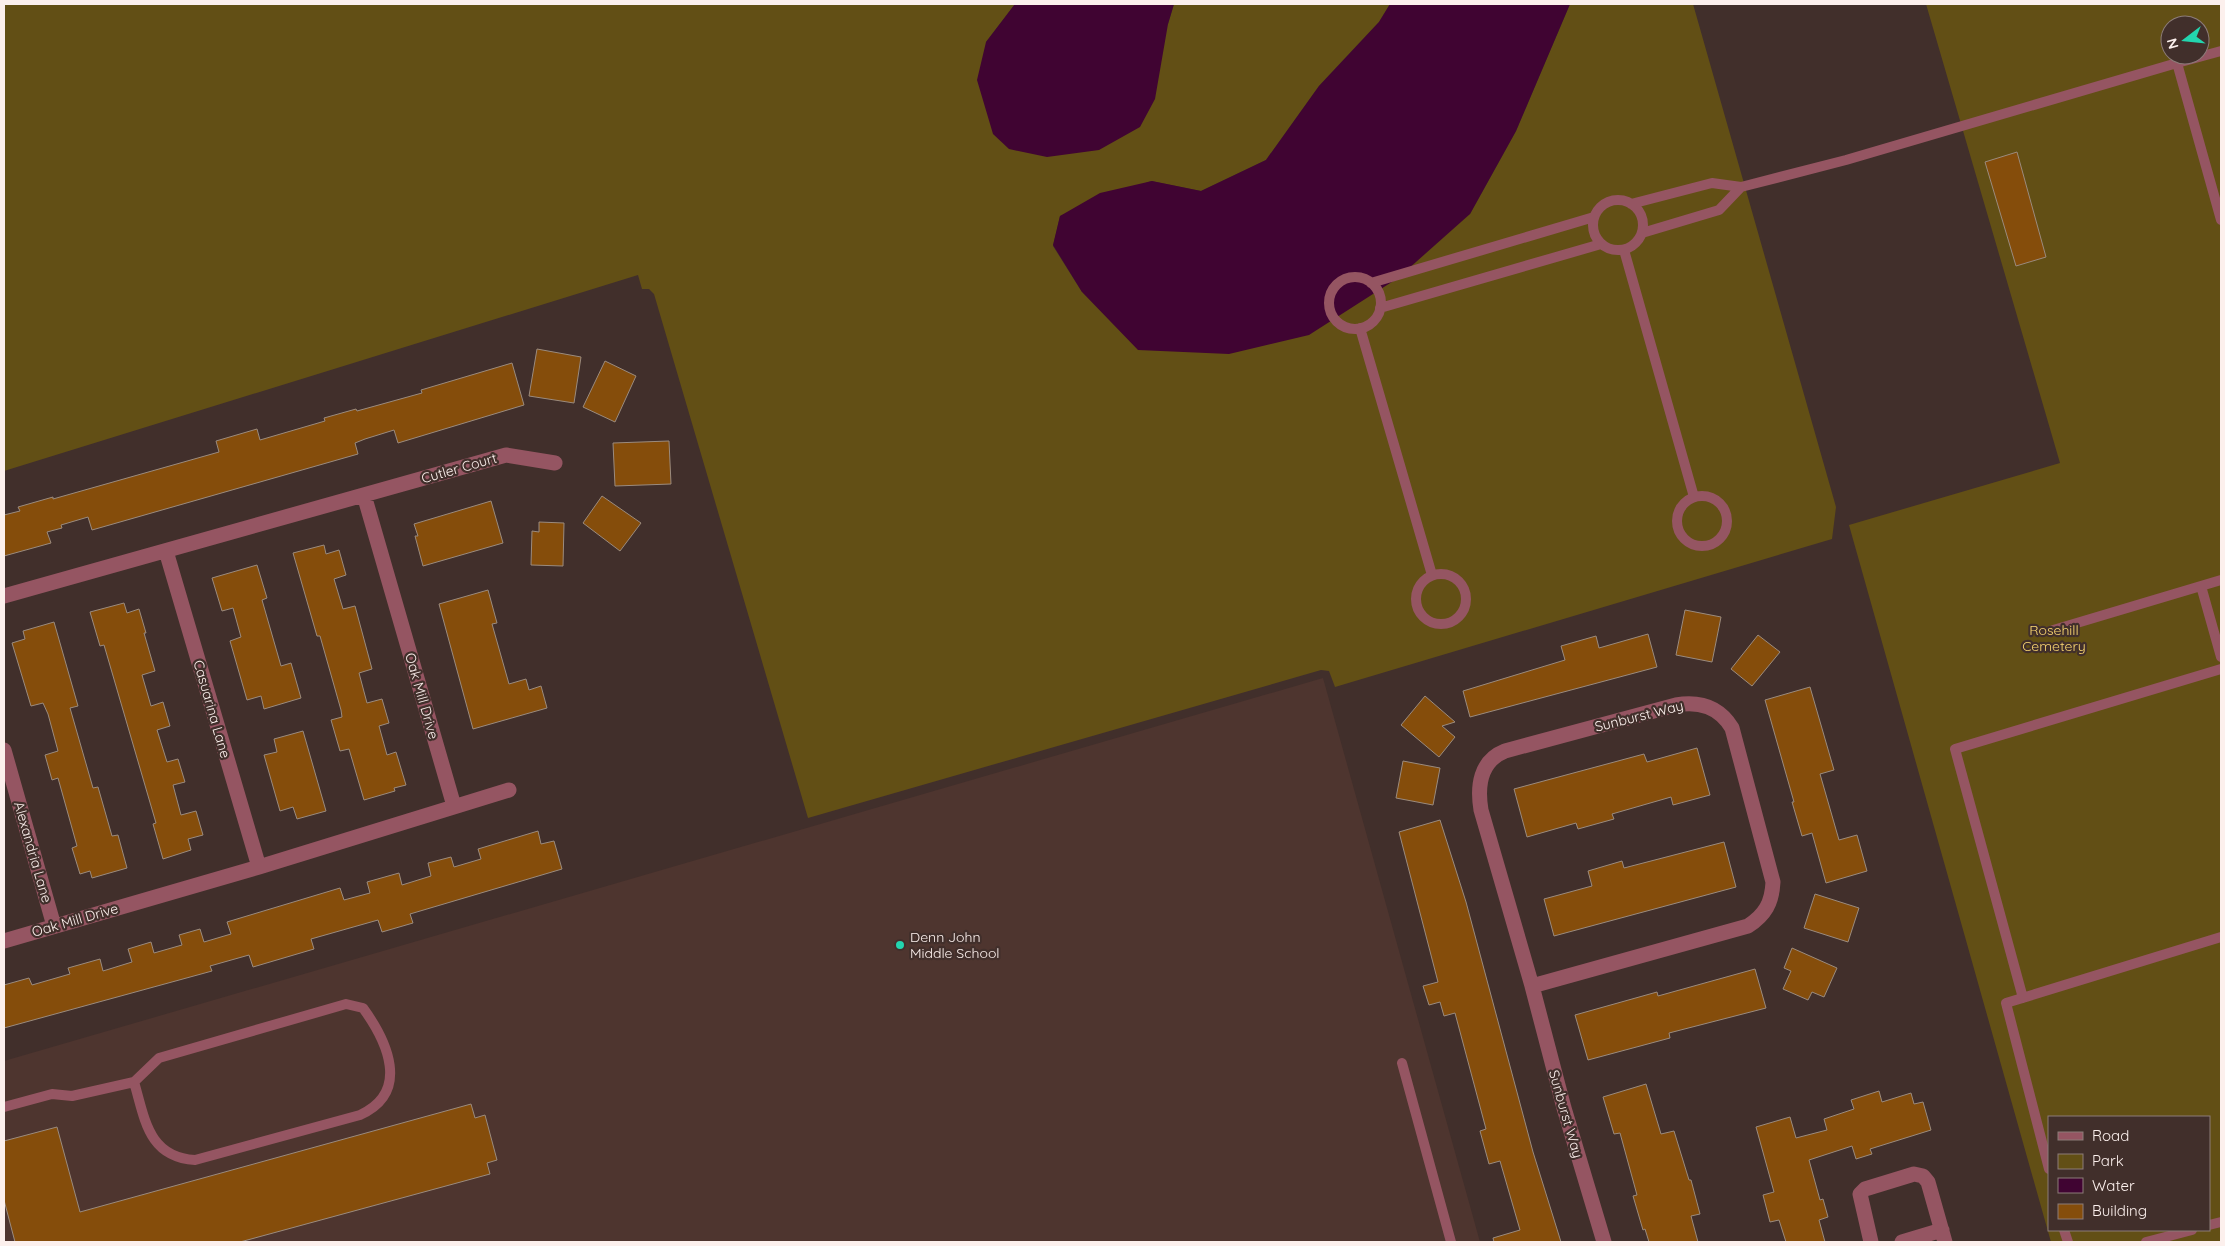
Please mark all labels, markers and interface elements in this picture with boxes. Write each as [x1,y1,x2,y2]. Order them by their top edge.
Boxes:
north arrow [2160,15,2210,65]
text: N [2162,36,2183,51]
street label: Cutler Court [419,449,499,487]
park label: Rosehill Cemetery [2022,621,2086,655]
street label: Oak Mill Drive [401,651,443,741]
street label: Casuarina Lane [189,658,235,760]
street label: Sunburst Way [1593,696,1685,736]
street label: Alexandria Lane [10,799,56,905]
street label: Oak Mill Drive [30,899,120,941]
place label: Denn John Middle School [910,928,1000,962]
marker: Denn John Middle School [894,939,906,951]
street label: Sunburst Way [1545,1068,1587,1160]
legend [2048,1116,2210,1231]
text: Road [2092,1126,2129,1145]
text: Park [2092,1151,2124,1170]
text: Water [2092,1176,2135,1195]
text: Building [2092,1201,2147,1220]

